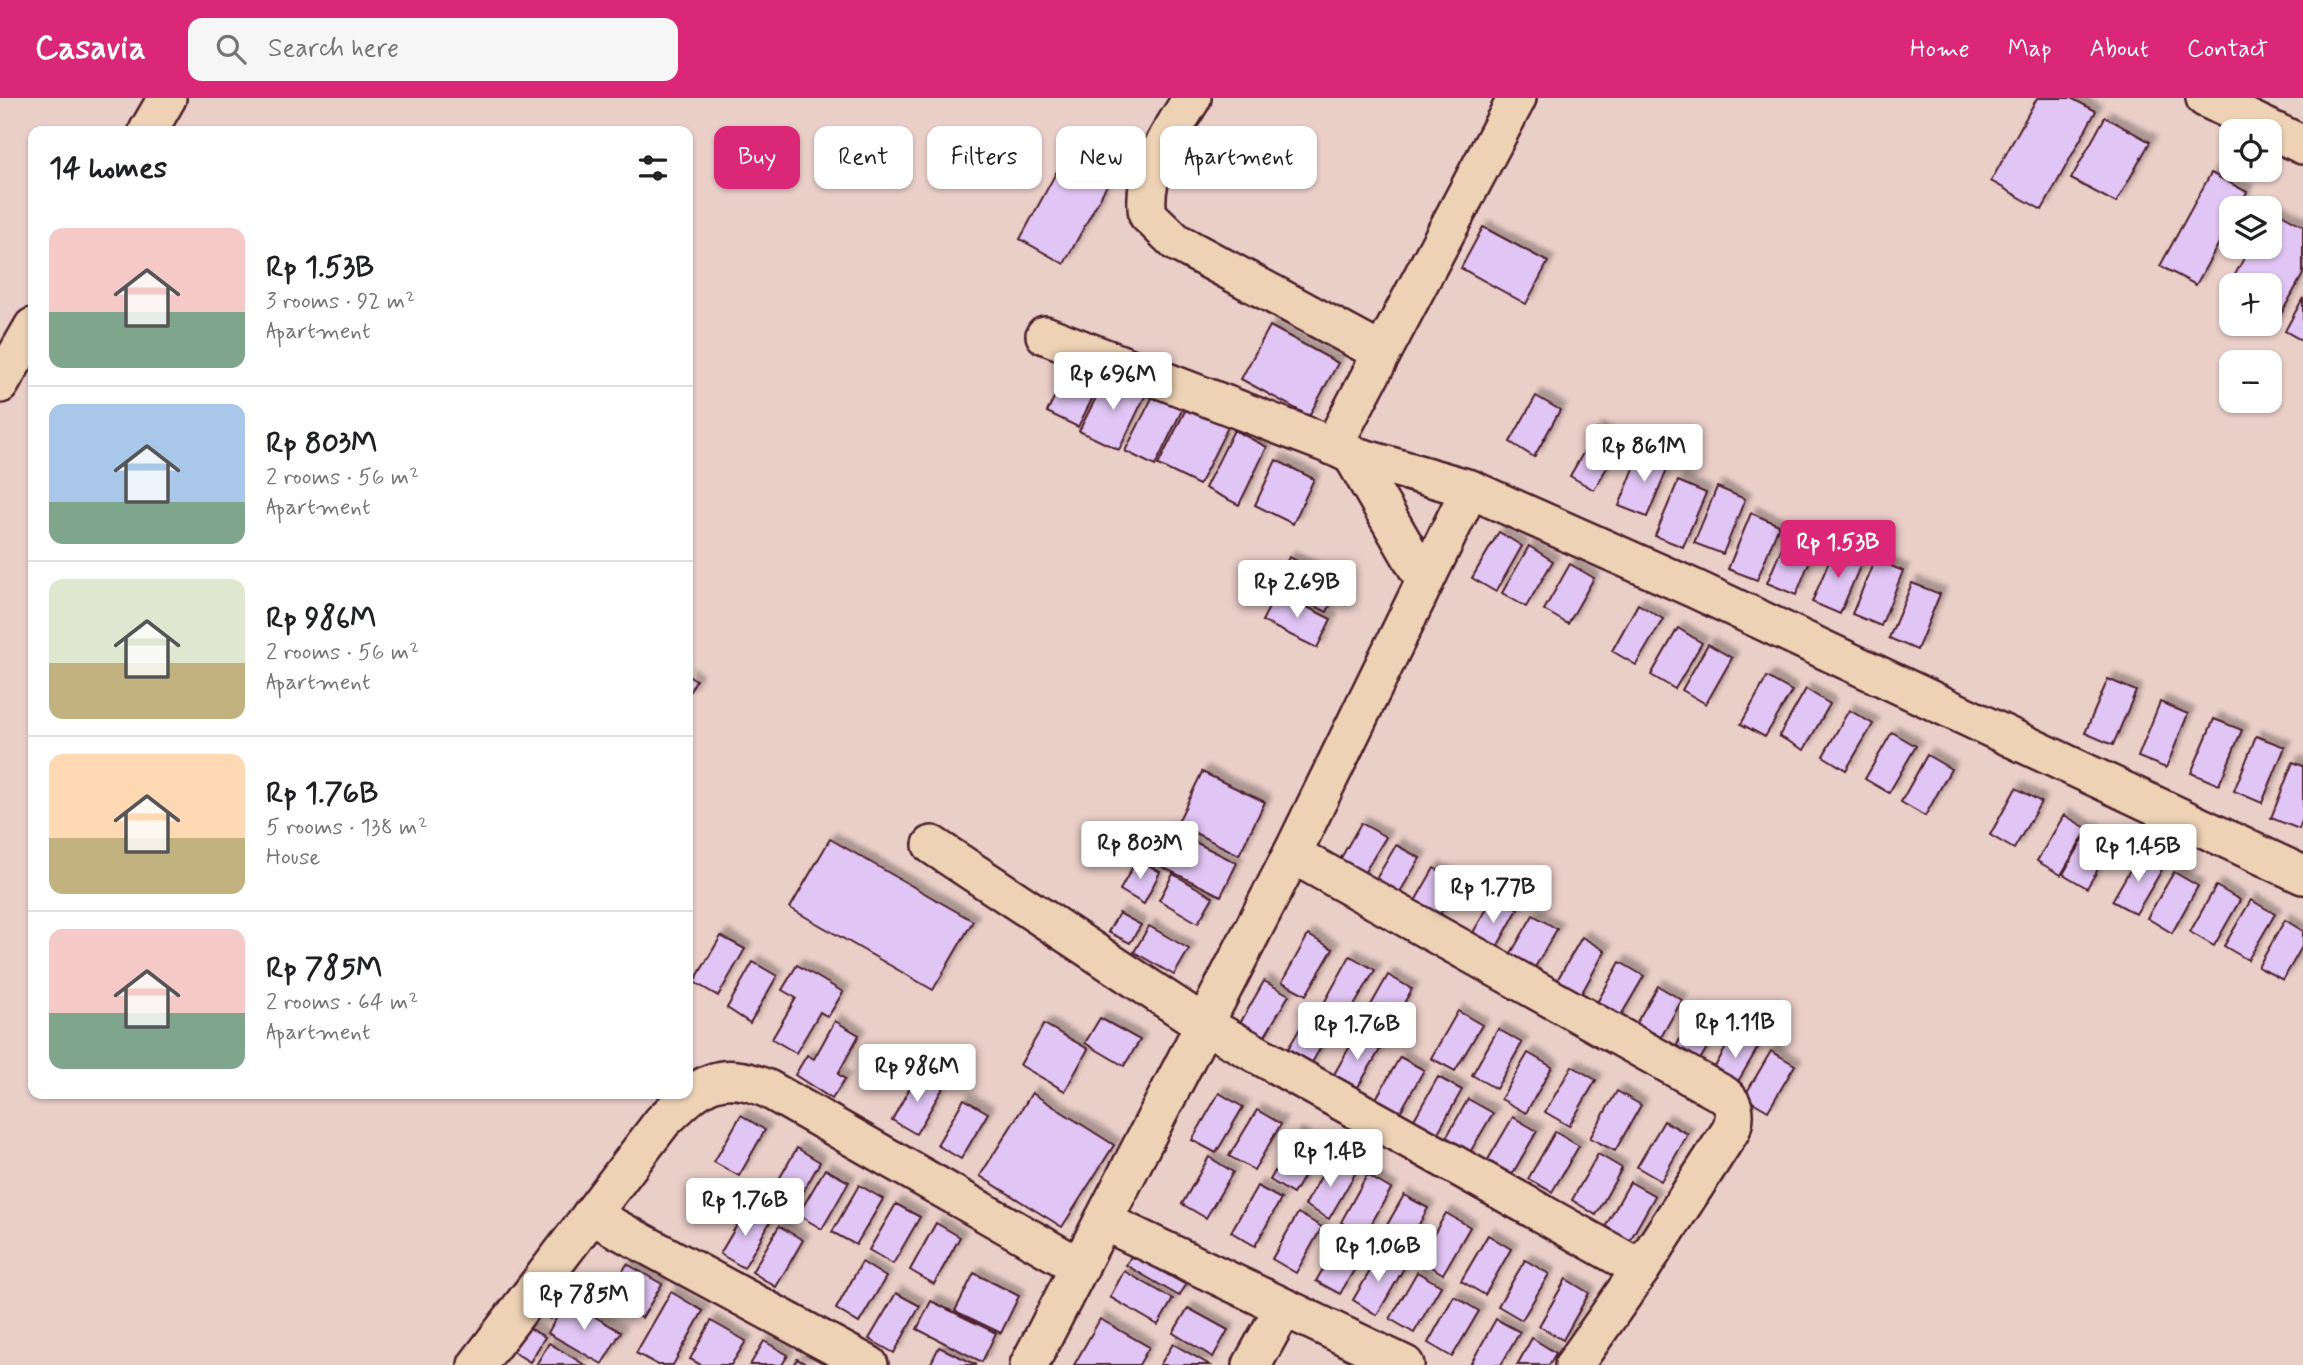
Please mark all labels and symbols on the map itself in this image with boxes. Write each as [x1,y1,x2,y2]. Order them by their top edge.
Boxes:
pin: Rp 696M [1048,352,1178,412]
pin: Rp 861M [1579,424,1709,484]
pin: Rp 1.53B [1766,520,1910,580]
pin: Rp 2.69B [1225,560,1369,620]
pin: Rp 803M [1075,822,1205,881]
pin: Rp 1.45B [2066,824,2210,884]
pin: Rp 1.77B [1421,866,1565,925]
pin: Rp 1.11B [1663,1000,1807,1060]
pin: Rp 1.76B [1285,1002,1429,1062]
pin: Rp 986M [852,1044,982,1104]
pin: Rp 1.4B [1265,1130,1395,1189]
pin: Rp 1.76B [673,1178,817,1238]
pin: Rp 1.06B [1306,1224,1450,1284]
pin: Rp 785M [519,1272,649,1332]

